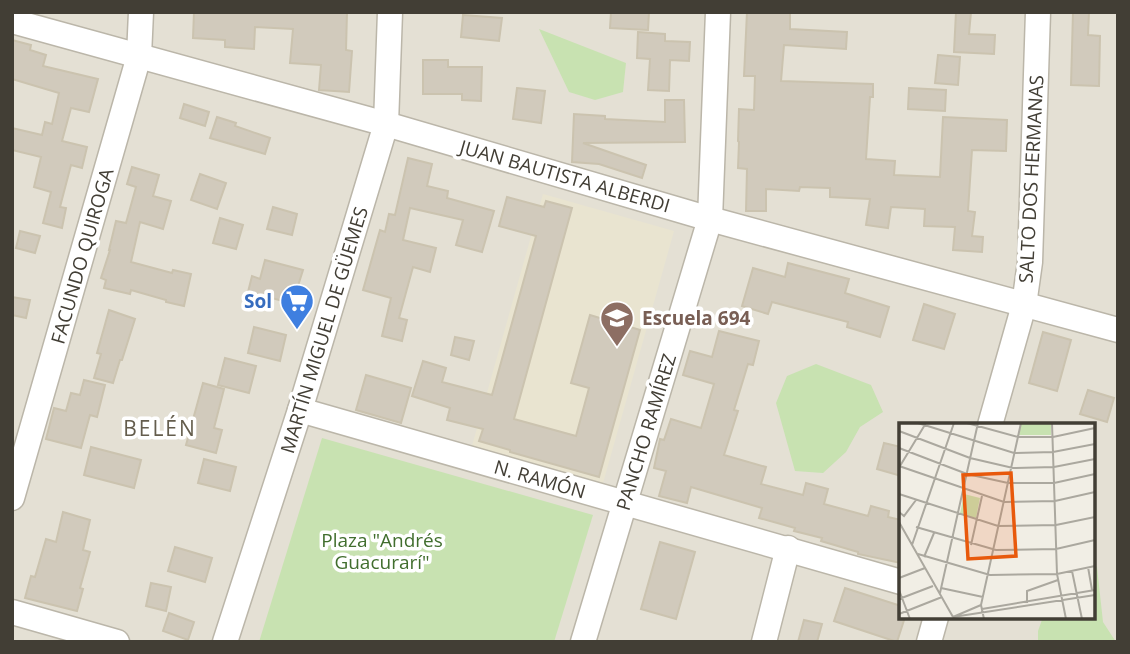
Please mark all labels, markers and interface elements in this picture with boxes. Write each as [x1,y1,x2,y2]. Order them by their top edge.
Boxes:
street label: SALTO DOS HERMANAS [1013,74,1049,284]
street label: JUAN BAUTISTA ALBERDI [455,133,673,218]
street label: FACUNDO QUIROGA [44,165,120,347]
street label: MARTÍN MIGUEL DE GÜEMES [274,203,374,457]
supermarket icon: Sol [278,282,316,331]
place label: Sol [244,288,272,314]
school or university icon: Escuela 694 [598,299,636,348]
place label: Escuela 694 [642,305,751,331]
street label: PANCHO RAMÍREZ [610,350,682,514]
district label: BELÉN [123,414,197,442]
inset map [899,423,1095,619]
street label: N. RAMÓN [491,454,589,504]
park label: Plaza "Andrés Guacurarí" [321,527,443,575]

